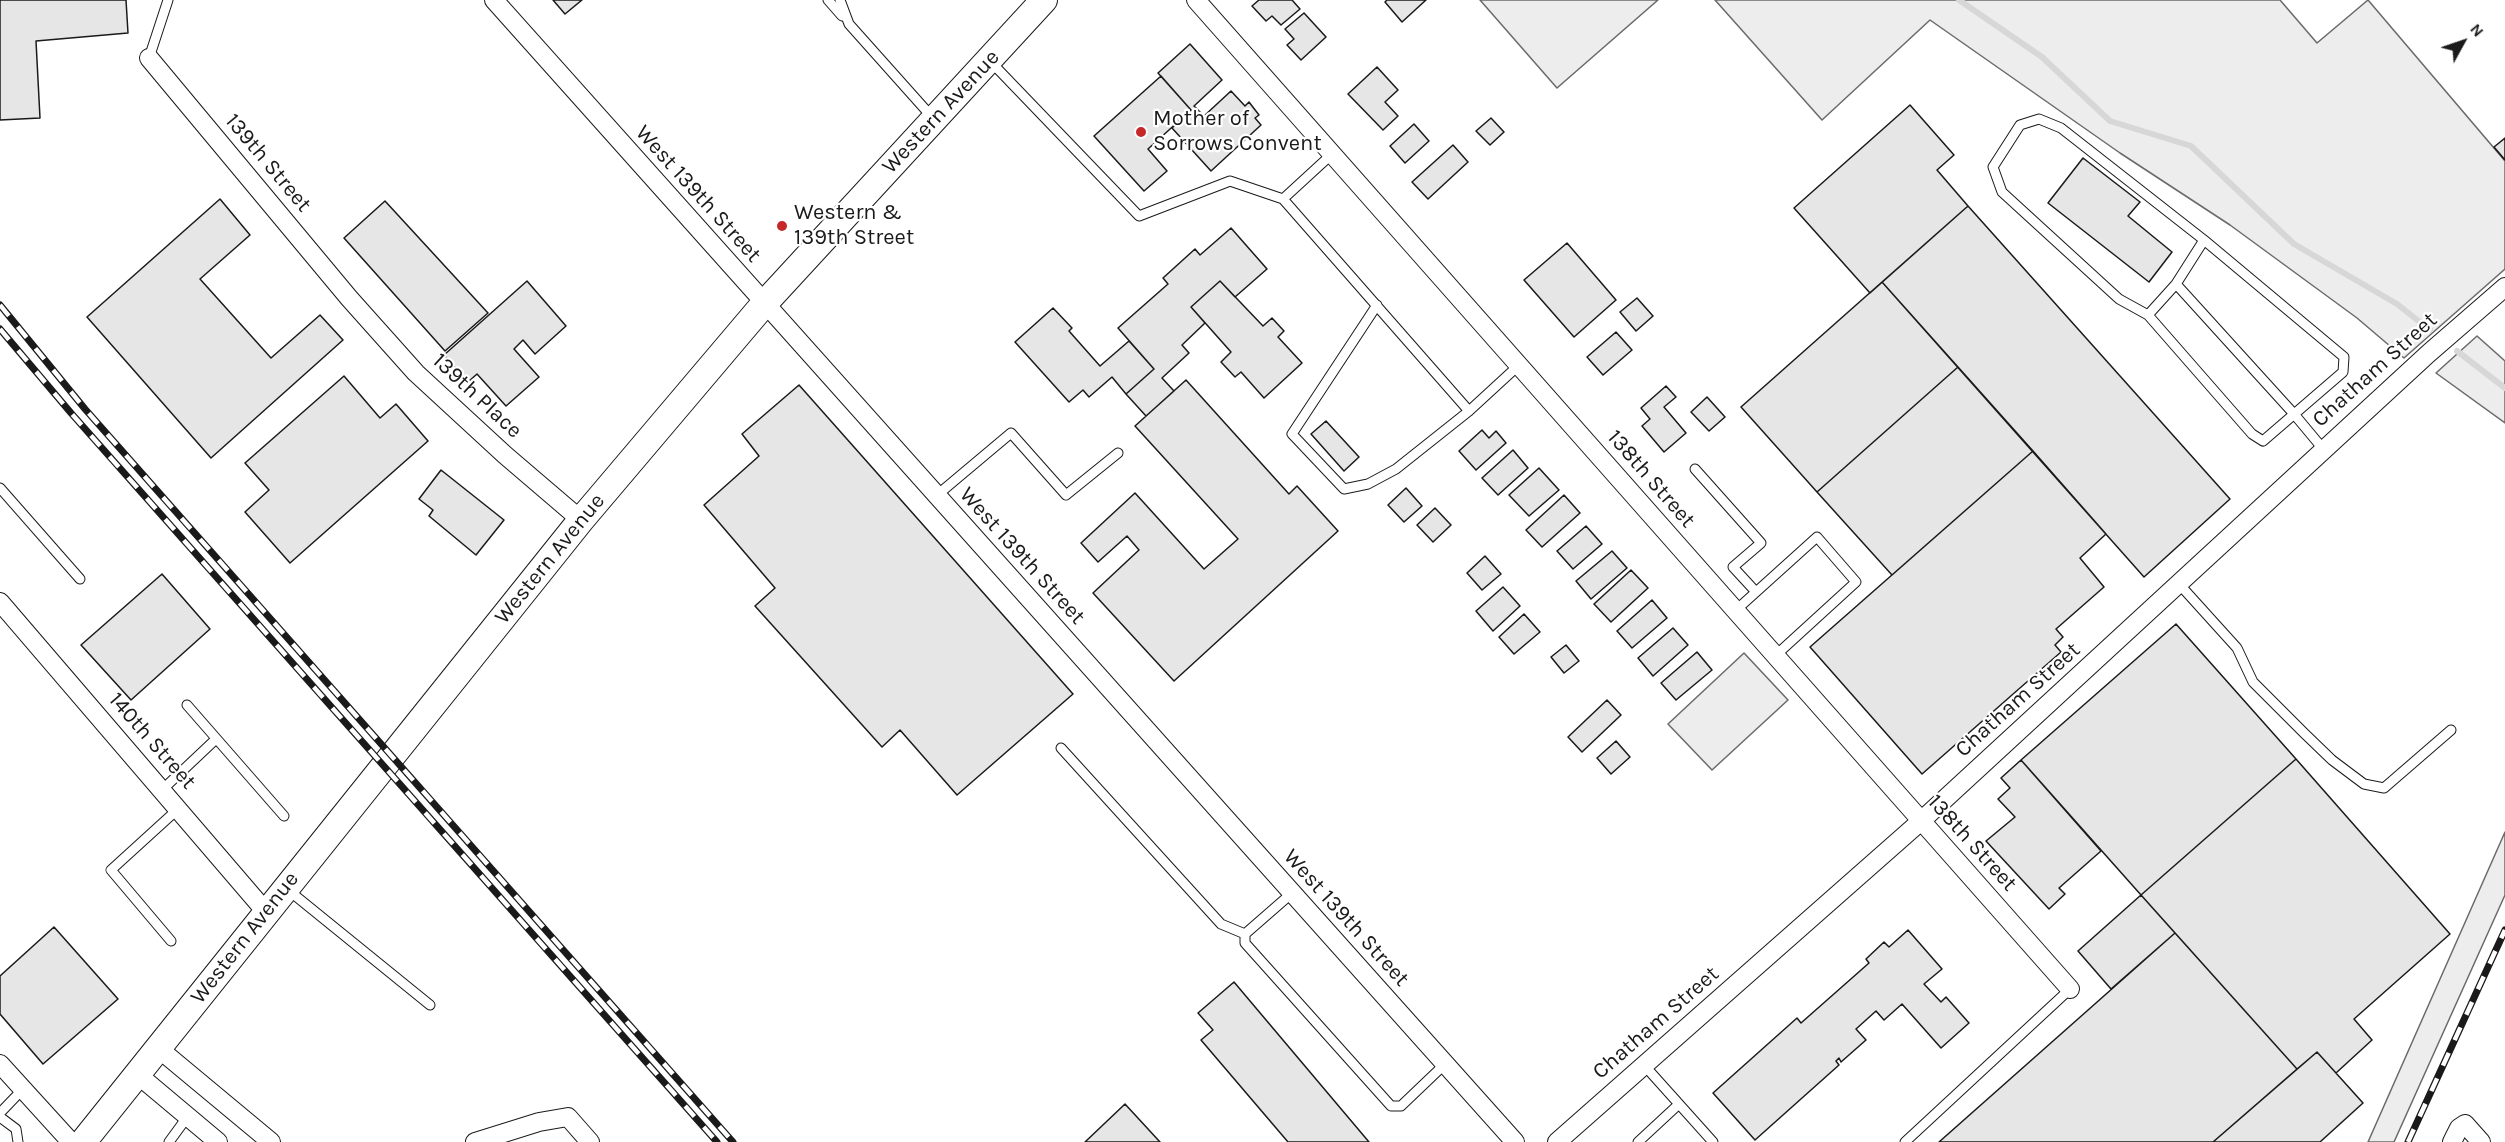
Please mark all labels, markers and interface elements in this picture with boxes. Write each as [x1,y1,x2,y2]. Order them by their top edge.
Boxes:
north arrow [2433,12,2493,72]
text: N [2466,20,2488,41]
street label: Western Avenue [877,44,1005,180]
place label: Mother of Sorrows Convent [1153,106,1322,158]
street label: 139th Street [219,108,317,218]
street label: West 139th Street [629,120,767,268]
marker: Mother of Sorrows Convent [1134,125,1148,139]
place label: Western & 139th Street [794,200,914,252]
marker: Western & 139th Street [775,219,789,233]
street label: Chatham Street [2307,307,2443,433]
street label: 139th Place [427,348,527,444]
street label: 138th Street [1601,425,1701,533]
street label: West 139th Street [953,482,1091,630]
street label: Western Avenue [489,488,611,630]
street label: Chatham Street [1950,637,2086,763]
street label: 140th Street [103,687,201,795]
street label: 138th Street [1922,789,2022,897]
street label: West 139th Street [1277,844,1415,992]
street label: Western Avenue [185,867,305,1009]
street label: Chatham Street [1587,961,1725,1085]

